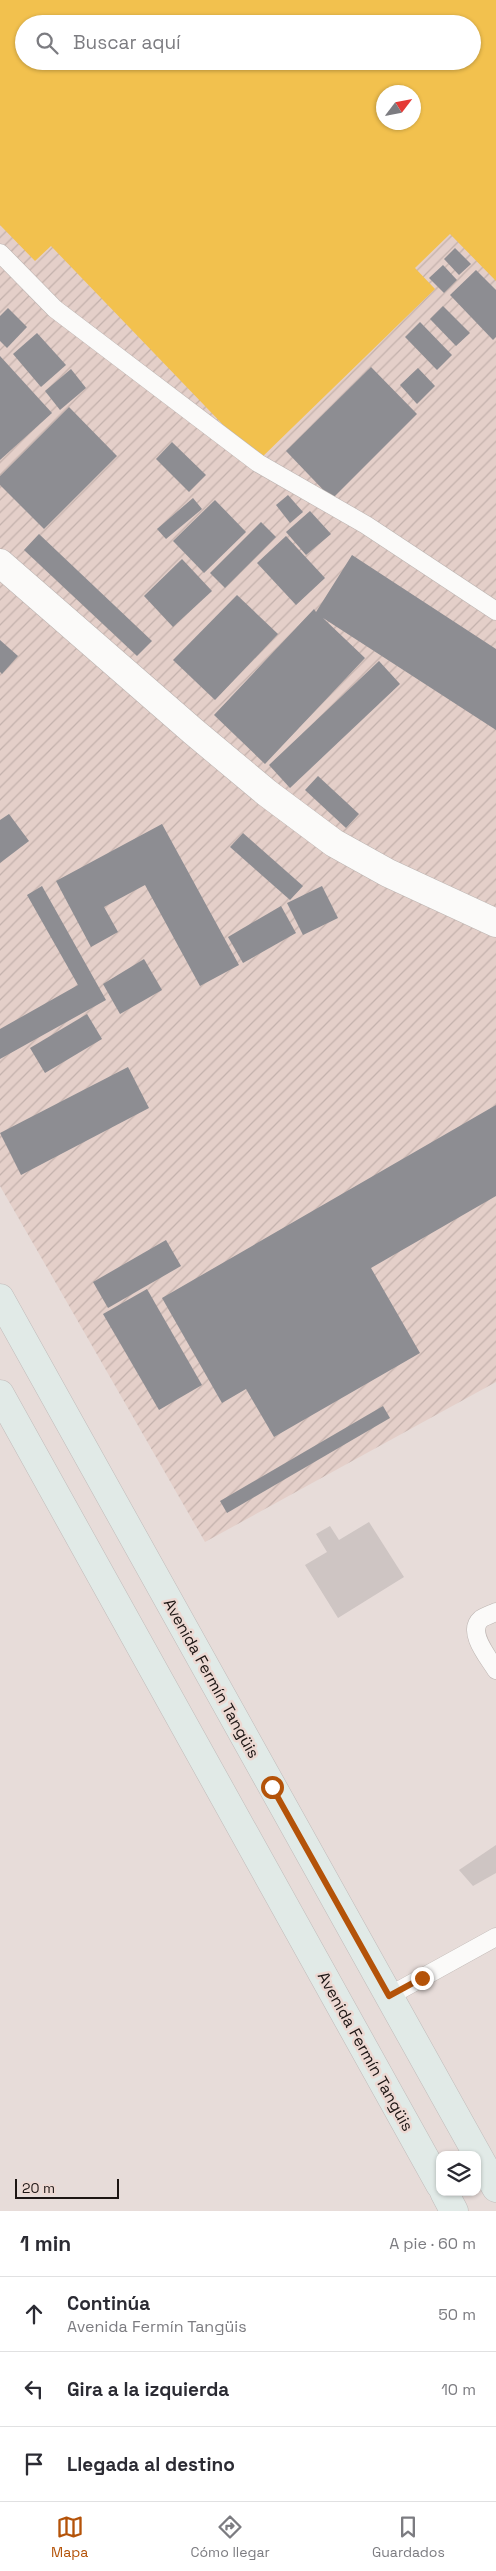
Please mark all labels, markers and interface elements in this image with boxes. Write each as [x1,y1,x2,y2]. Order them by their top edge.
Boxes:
search box [15,15,481,70]
icon: search [33,29,61,57]
text: Buscar aquí [73,30,181,55]
north arrow [376,85,421,130]
street label: Avenida Fermín Tangüis [159,1595,264,1762]
route start [261,1776,284,1799]
route end [411,1967,434,1990]
street label: Avenida Fermín Tangüis [313,1968,418,2135]
map controls [436,2151,481,2196]
button: layers [436,2151,481,2196]
scale bar [15,2176,119,2199]
text: 20 m [22,2179,55,2197]
text: 1 min [20,2230,71,2257]
text: A pie · 60 m [389,2233,476,2254]
text: Continúa [67,2291,150,2316]
icon: ahead [20,2300,48,2328]
text: 50 m [438,2304,476,2325]
text: Avenida Fermín Tangüis [67,2316,247,2337]
icon: left [20,2375,48,2403]
text: Gira a la izquierda [67,2377,229,2402]
text: 10 m [441,2379,476,2400]
icon: arrive [20,2450,48,2478]
text: Llegada al destino [67,2452,235,2477]
tab: Mapa [51,2513,88,2561]
tab: Cómo llegar [190,2513,270,2561]
tab: Guardados [372,2513,445,2561]

